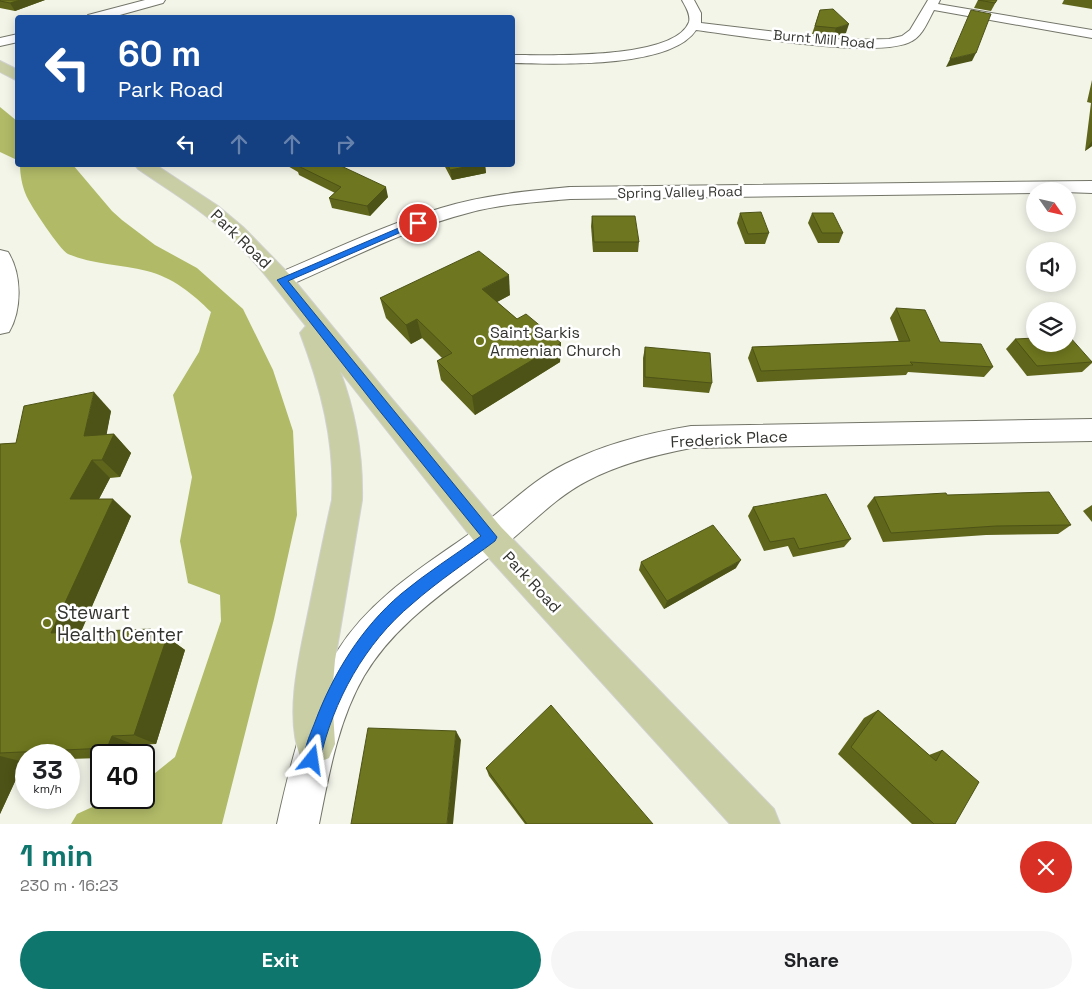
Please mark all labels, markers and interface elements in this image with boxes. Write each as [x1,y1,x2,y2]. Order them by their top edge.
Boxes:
street label: Burnt Mill Road [772,26,876,52]
text: 60 m [118,32,201,76]
icon: left [35,35,100,100]
text: Park Road [118,75,223,103]
icon: left [172,130,200,158]
icon: ahead [225,130,253,158]
icon: ahead [278,130,306,158]
icon: right [331,130,359,158]
street label: Spring Valley Road [617,182,743,202]
north arrow [1026,182,1076,232]
map controls [1026,182,1076,352]
pin [397,202,439,244]
street label: Park Road [206,205,276,273]
icon: arrive [404,209,432,237]
button: sound [1026,242,1076,292]
button: layers [1026,302,1076,352]
place label: Saint Sarkis Armenian Church [490,322,621,361]
marker: Saint Sarkis Armenian Church [474,335,486,347]
street label: Frederick Place [670,425,788,453]
street label: Park Road [498,547,566,617]
place label: Stewart Health Center [57,600,183,647]
marker: Stewart Health Center [41,617,53,629]
position arrow [285,733,337,785]
speed limit sign: 40 [90,744,155,809]
text: 33 [32,754,63,786]
text: km/h [33,781,62,797]
text: 1 min [20,836,93,875]
button: close [1020,841,1072,893]
text: 230 m · 16:23 [20,875,118,896]
button: Exit [20,931,541,989]
button: Share [551,931,1072,989]

